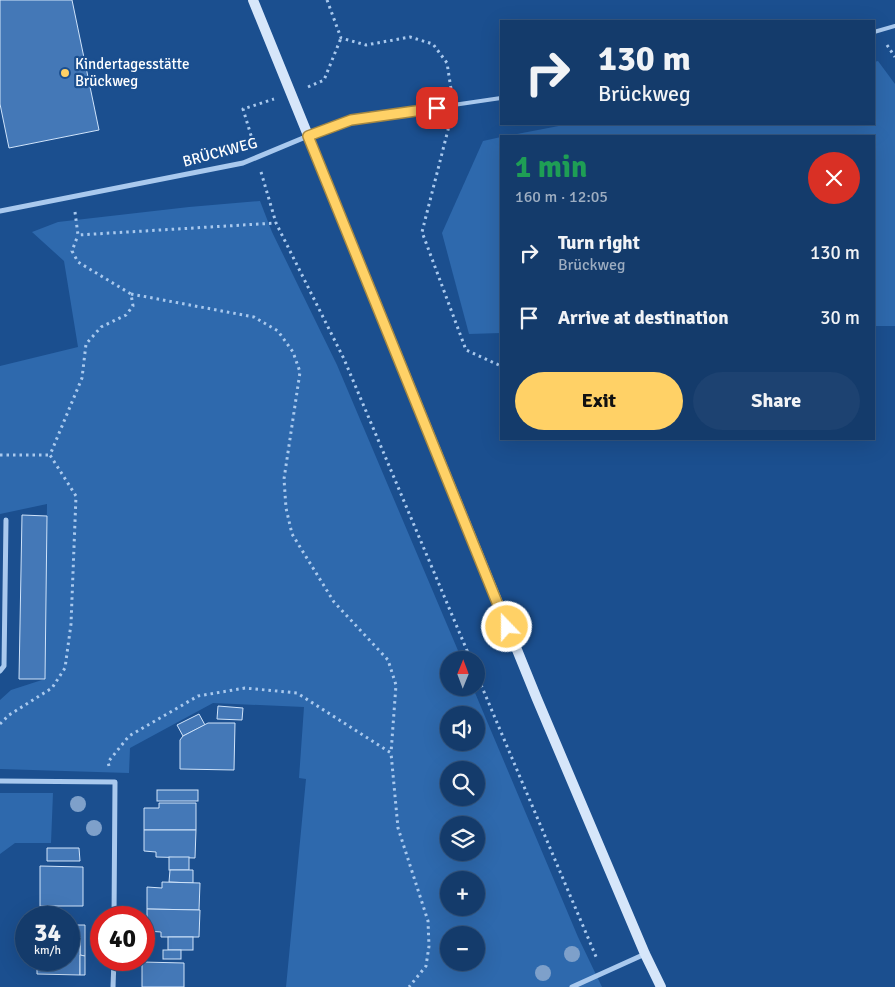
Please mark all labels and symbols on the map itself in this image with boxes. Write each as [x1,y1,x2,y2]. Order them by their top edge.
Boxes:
place label: Kindertagesstätte Brückweg [75,55,189,90]
marker: Kindertagesstätte Brückweg [59,67,71,79]
pin [416,87,458,129]
street label: BRÜCKWEG [181,133,259,171]
position arrow [480,600,532,652]
north arrow [440,651,485,696]
speed limit sign: 40 [90,906,155,971]

